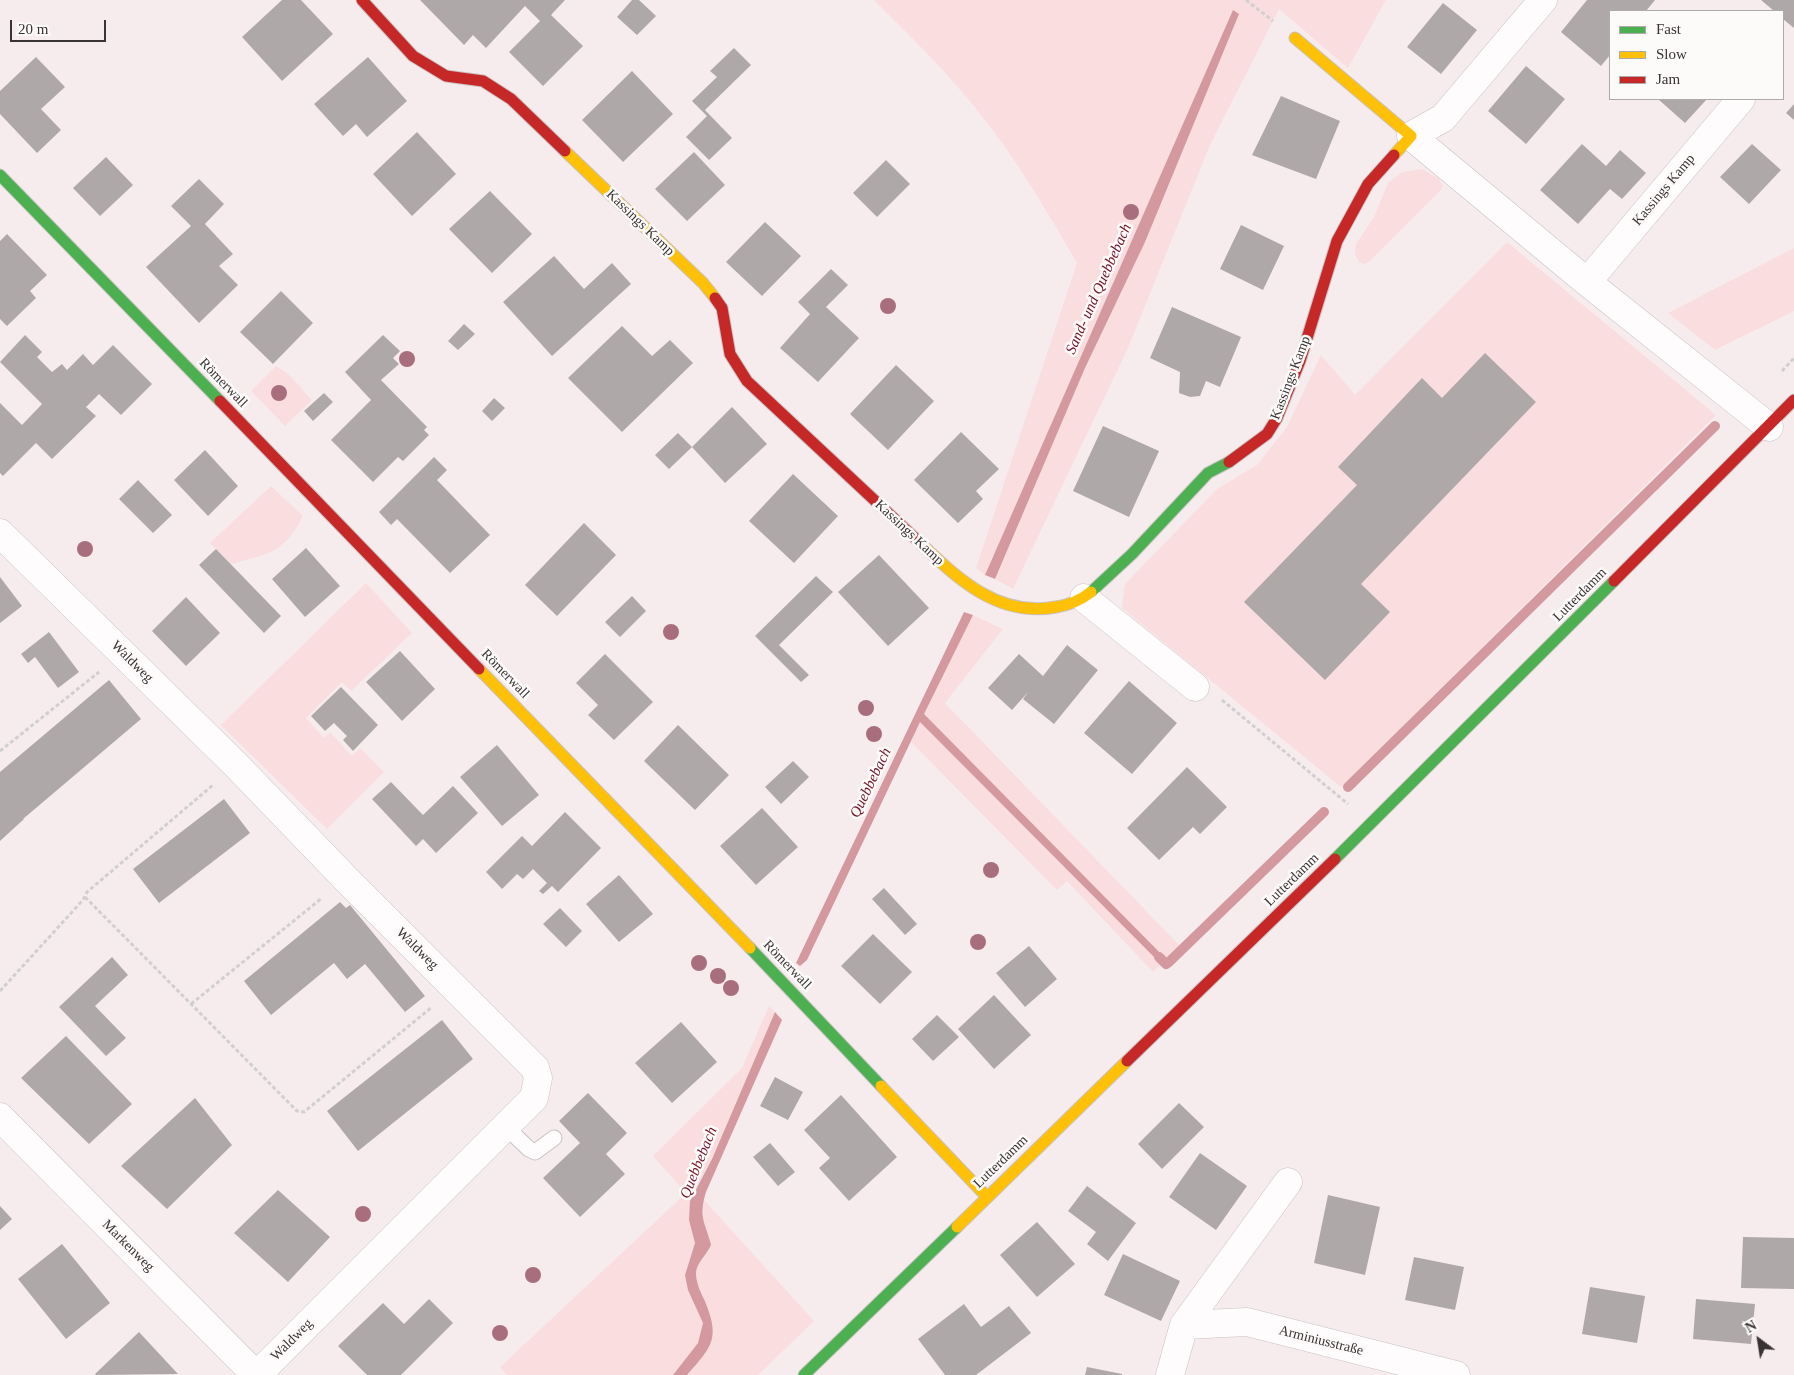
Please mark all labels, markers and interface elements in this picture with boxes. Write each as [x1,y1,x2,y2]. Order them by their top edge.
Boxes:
scale bar [12,10,109,42]
legend [1609,10,1784,100]
text: 20 m [18,21,48,37]
text: Fast [1656,21,1681,37]
text: Slow [1656,46,1687,62]
text: Jam [1656,71,1680,87]
street label: Kassings Kamp [1629,151,1699,229]
street label: Kassings Kamp [602,186,678,260]
water label: Sand- und Quebbebach [1062,221,1136,357]
street label: Kassings Kamp [1267,334,1315,422]
street label: Römerwall [195,355,251,411]
street label: Kassings Kamp [871,497,947,569]
street label: Lutterdamm [1550,565,1610,625]
street label: Waldweg [107,637,157,687]
street label: Römerwall [477,646,533,702]
water label: Quebbebach [846,745,896,821]
street label: Lutterdamm [1261,850,1323,910]
street label: Waldweg [392,924,442,974]
street label: Römerwall [759,937,815,993]
water label: Quebbebach [676,1124,722,1202]
street label: Lutterdamm [970,1132,1032,1192]
street label: Markenweg [98,1216,158,1276]
street label: Waldweg [267,1315,317,1365]
north arrow [1734,1315,1784,1365]
text: N [1743,1318,1759,1336]
street label: Arminiusstraße [1277,1322,1365,1360]

